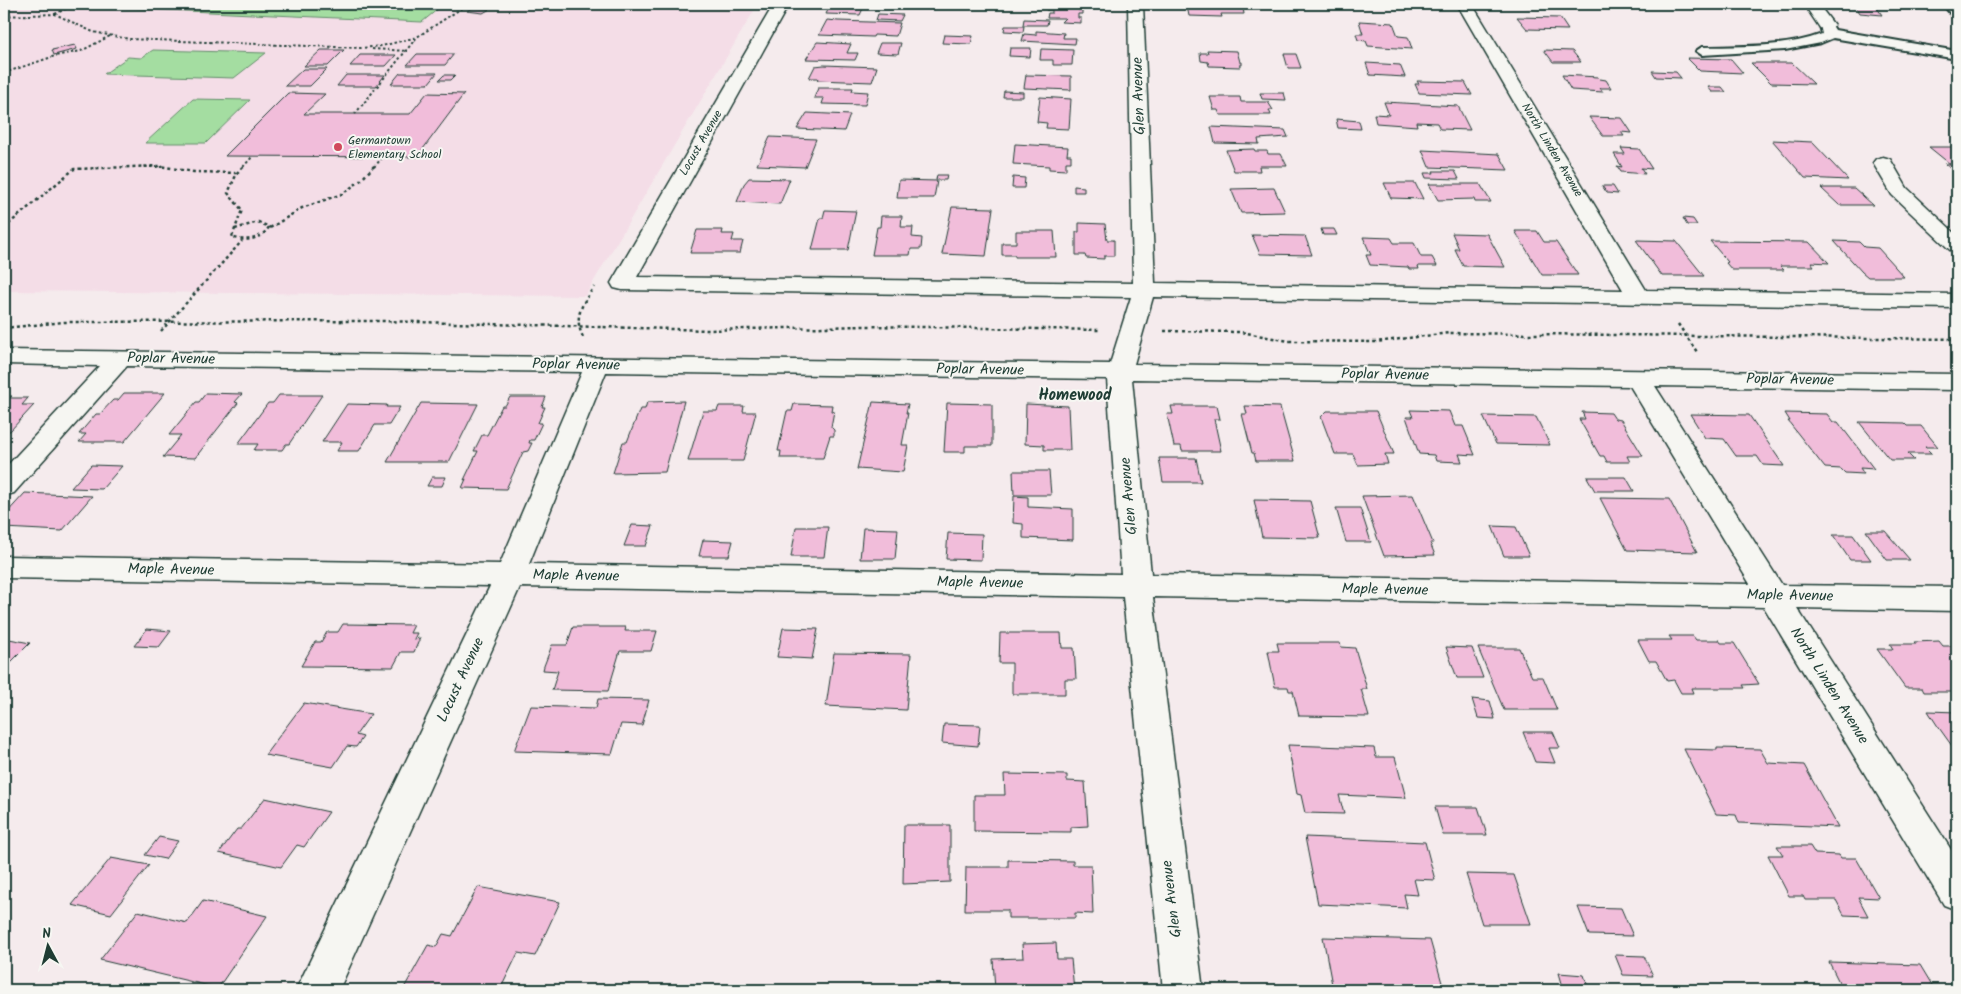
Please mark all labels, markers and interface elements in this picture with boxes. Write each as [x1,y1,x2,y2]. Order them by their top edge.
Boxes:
street label: Glen Avenue [1126,56,1152,135]
street label: North Linden Avenue [1516,99,1588,201]
street label: Locust Avenue [675,106,728,179]
place label: Germantown Elementary School [348,131,441,164]
marker: Germantown Elementary School [332,141,344,153]
street label: Poplar Avenue [127,346,215,372]
street label: Poplar Avenue [532,352,620,378]
street label: Poplar Avenue [936,357,1024,383]
street label: Poplar Avenue [1341,362,1429,388]
street label: Poplar Avenue [1746,367,1834,393]
district label: Homewood [1038,383,1112,408]
street label: Glen Avenue [1114,456,1144,536]
street label: Maple Avenue [127,557,215,583]
street label: Maple Avenue [532,563,620,589]
street label: Maple Avenue [936,570,1024,596]
street label: Maple Avenue [1341,577,1429,603]
street label: Maple Avenue [1746,583,1834,609]
street label: North Linden Avenue [1783,623,1875,749]
street label: Locust Avenue [431,633,491,726]
street label: Glen Avenue [1155,859,1189,939]
north arrow [22,922,72,972]
text: N [41,923,52,946]

